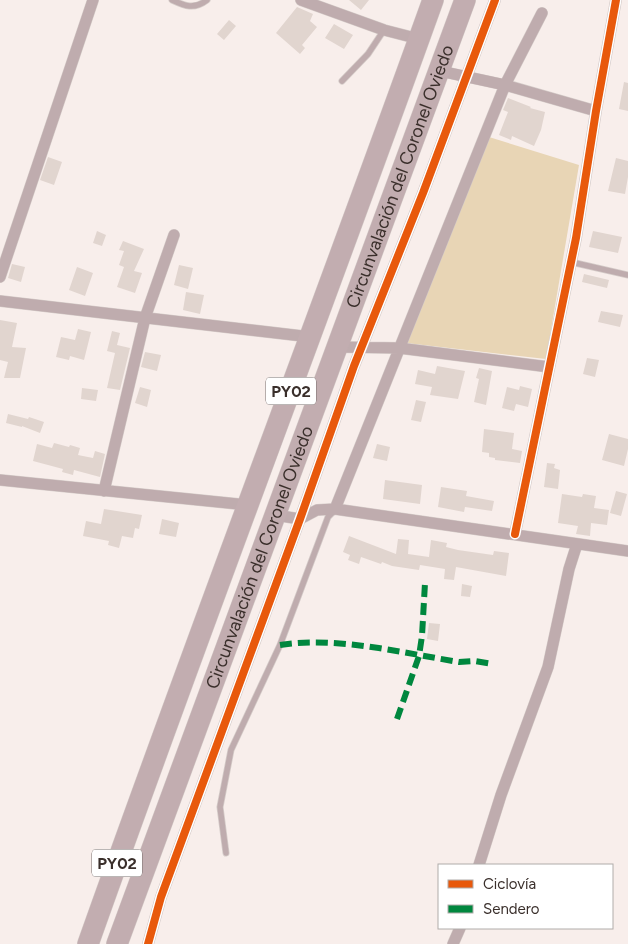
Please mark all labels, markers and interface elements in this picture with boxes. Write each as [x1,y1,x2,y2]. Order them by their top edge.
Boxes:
street label: Circunvalación del Coronel Oviedo [341,42,458,311]
road number: PY02 [266,378,316,404]
street label: Circunvalación del Coronel Oviedo [201,423,318,692]
road number: PY02 [92,850,142,876]
legend [438,864,613,929]
text: Ciclovía [483,875,536,893]
text: Sendero [483,900,540,918]

